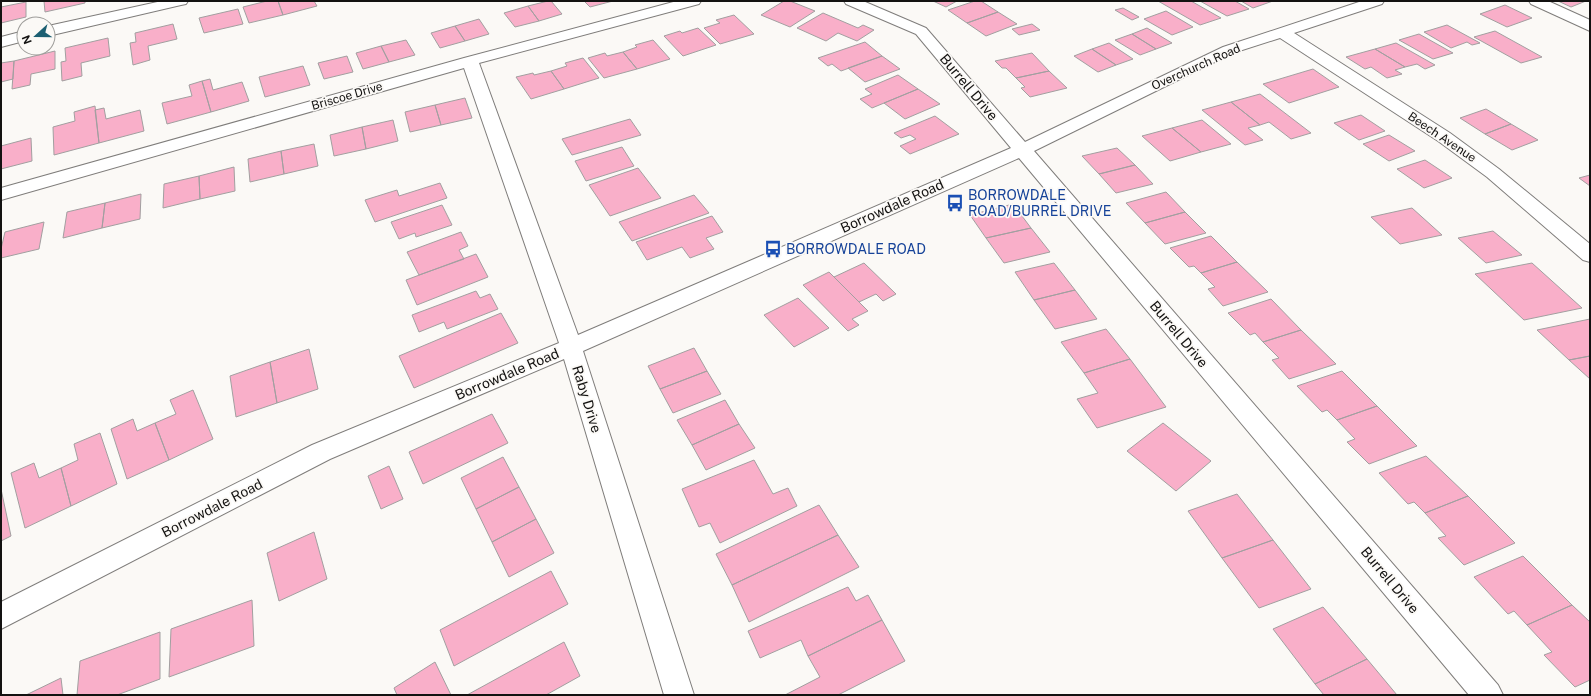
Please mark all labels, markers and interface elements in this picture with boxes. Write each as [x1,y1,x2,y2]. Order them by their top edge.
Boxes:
north arrow [16,16,56,56]
text: N [20,33,34,46]
street label: Overchurch Road [1149,41,1243,93]
street label: Burrell Drive [937,51,1001,123]
street label: Briscoe Drive [310,79,384,113]
street label: Beech Avenue [1405,109,1479,165]
street label: Borrowdale Road [838,176,946,236]
place label: BORROWDALE ROAD/BURREL DRIVE [968,187,1111,219]
bus stop icon: BORROWDALE ROAD/BURREL DRIVE [945,193,965,213]
bus stop icon: BORROWDALE ROAD [763,239,783,259]
place label: BORROWDALE ROAD [786,241,926,257]
street label: Burrell Drive [1147,298,1211,370]
street label: Borrowdale Road [453,345,561,403]
street label: Raby Drive [569,363,605,435]
street label: Borrowdale Road [159,476,265,540]
street label: Burrell Drive [1358,544,1422,616]

